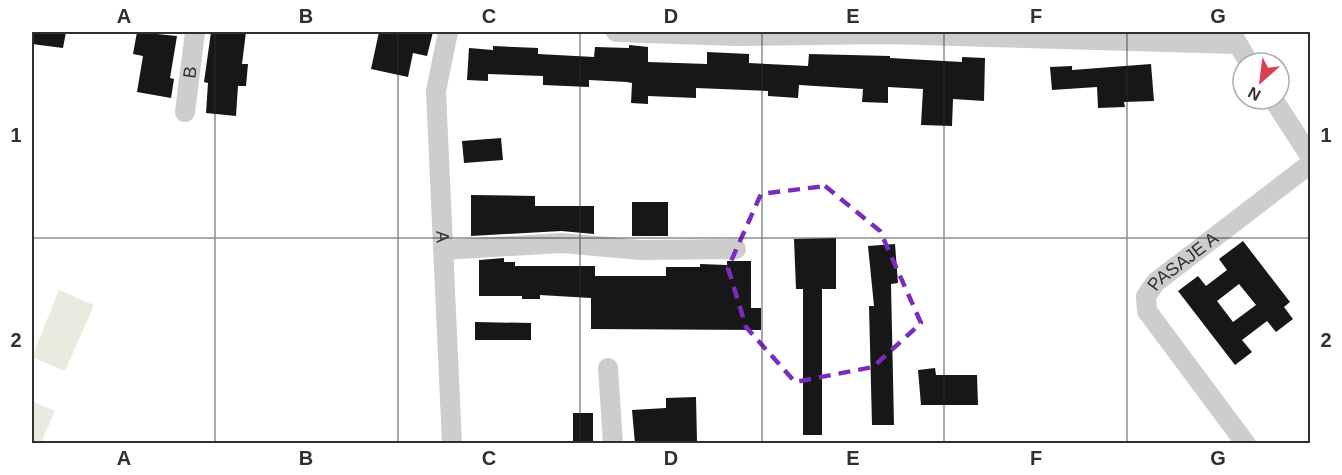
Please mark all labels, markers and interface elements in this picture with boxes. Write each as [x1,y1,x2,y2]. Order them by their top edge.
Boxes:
text: A [117,5,131,27]
text: B [299,5,313,27]
text: C [482,5,496,27]
text: D [664,5,678,27]
text: E [846,5,860,27]
text: F [1030,5,1042,27]
text: G [1210,5,1226,27]
north arrow [1231,51,1291,111]
street label: B [179,65,201,80]
text: N [1245,84,1263,104]
text: 1 [10,124,22,146]
text: 1 [1320,124,1332,146]
street label: PASAJE A [1143,228,1222,294]
street label: A [432,230,453,243]
text: 2 [10,329,22,351]
text: 2 [1320,329,1332,351]
text: A [117,447,131,469]
text: B [299,447,313,469]
text: C [482,447,496,469]
text: D [664,447,678,469]
text: E [846,447,860,469]
text: F [1030,447,1042,469]
text: G [1210,447,1226,469]

